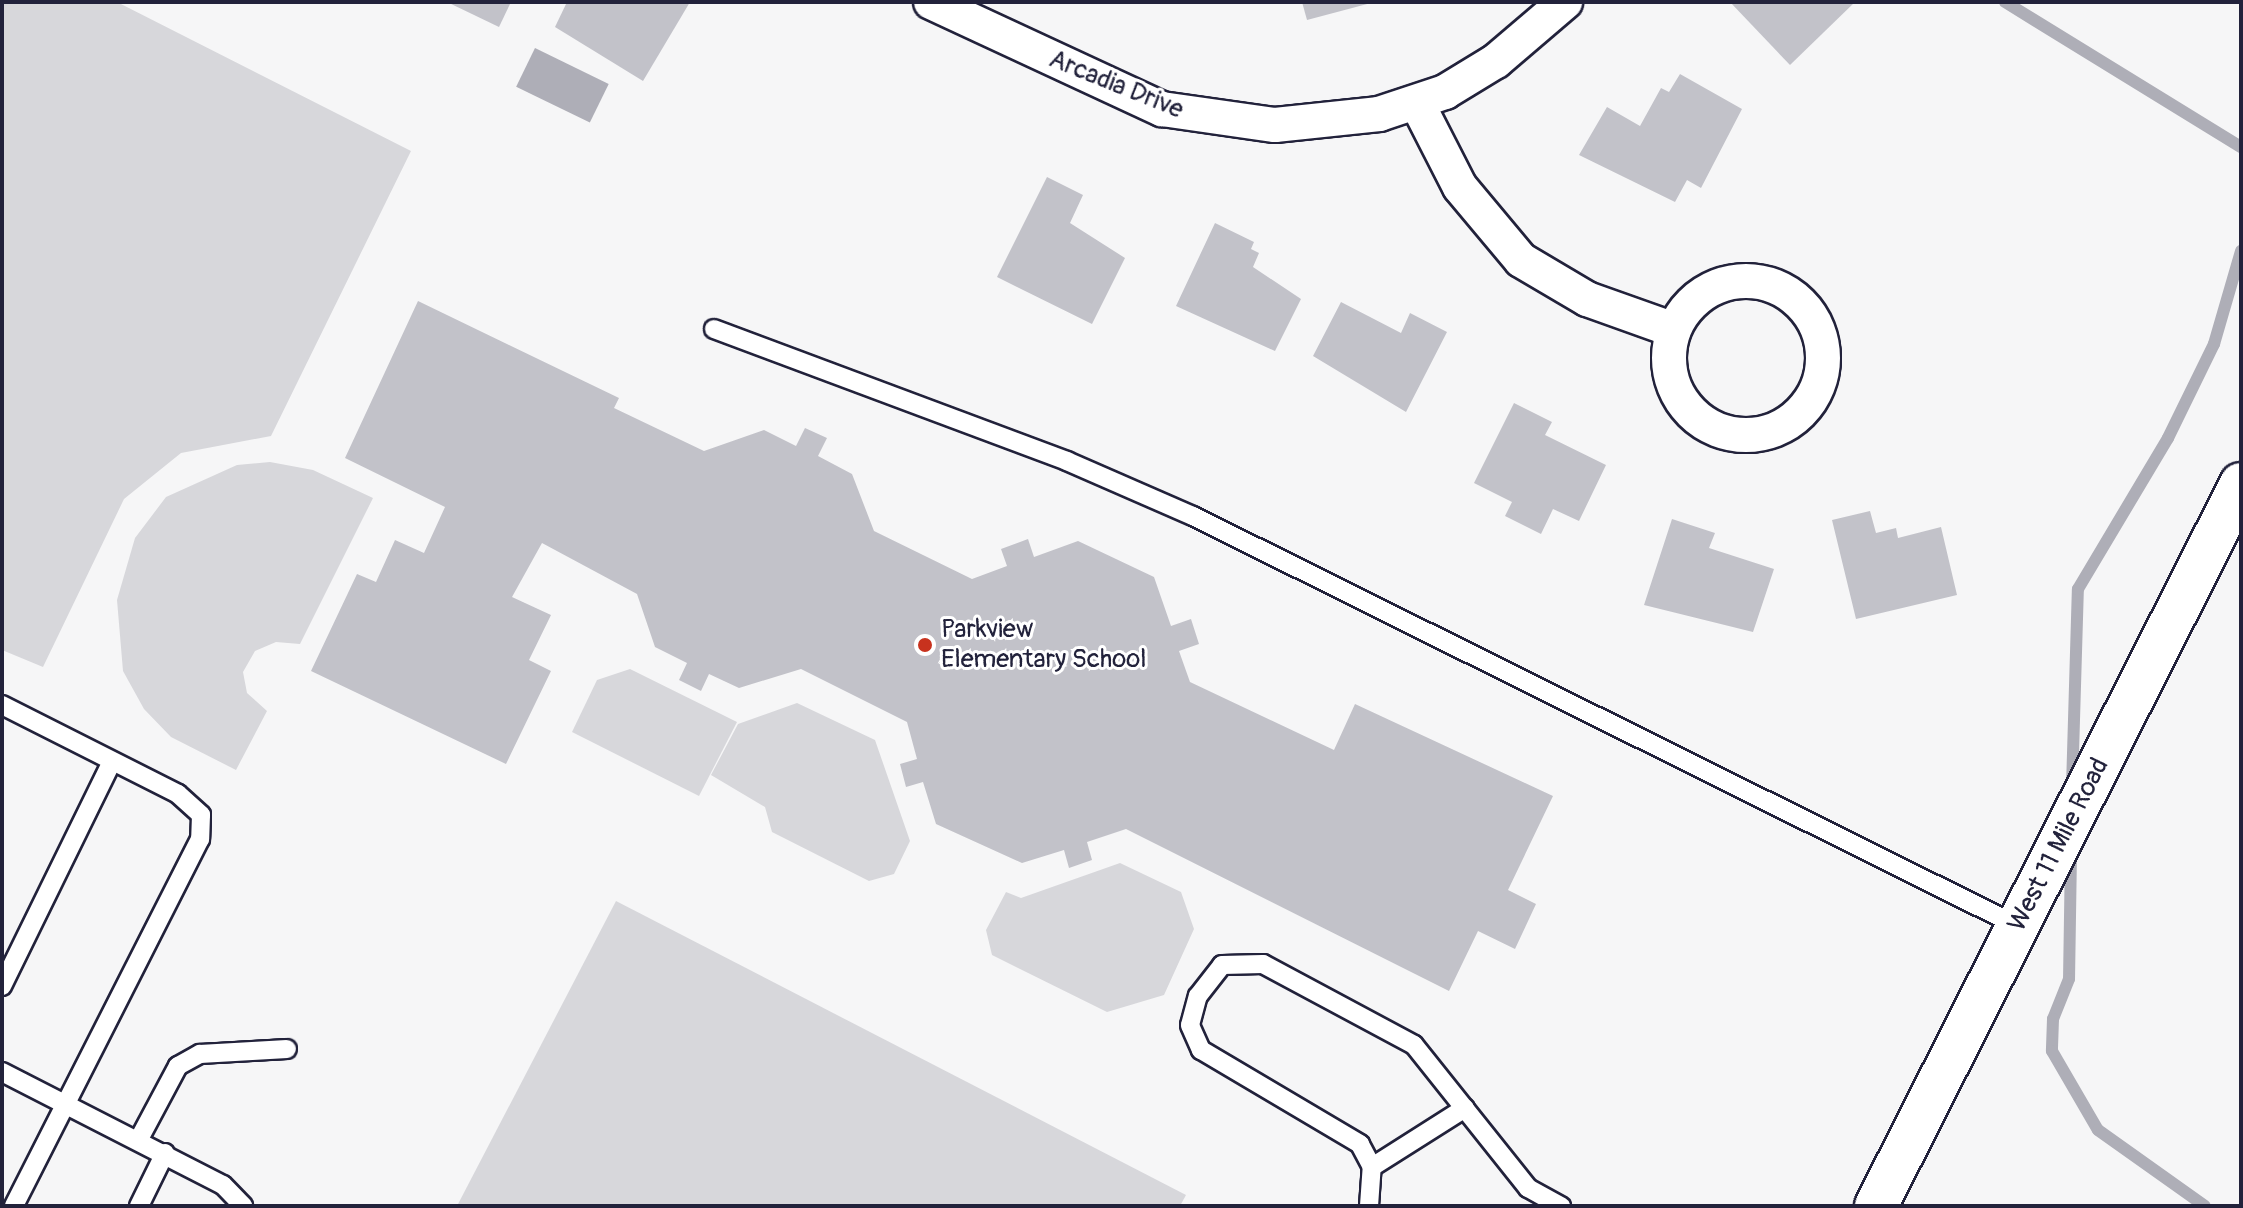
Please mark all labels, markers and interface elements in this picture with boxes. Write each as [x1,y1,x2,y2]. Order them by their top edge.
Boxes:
street label: Arcadia Drive [1044,44,1188,126]
place label: Parkview Elementary School [941,614,1146,676]
marker: Parkview Elementary School [916,636,934,654]
street label: West 11 Mile Road [2002,753,2116,937]

